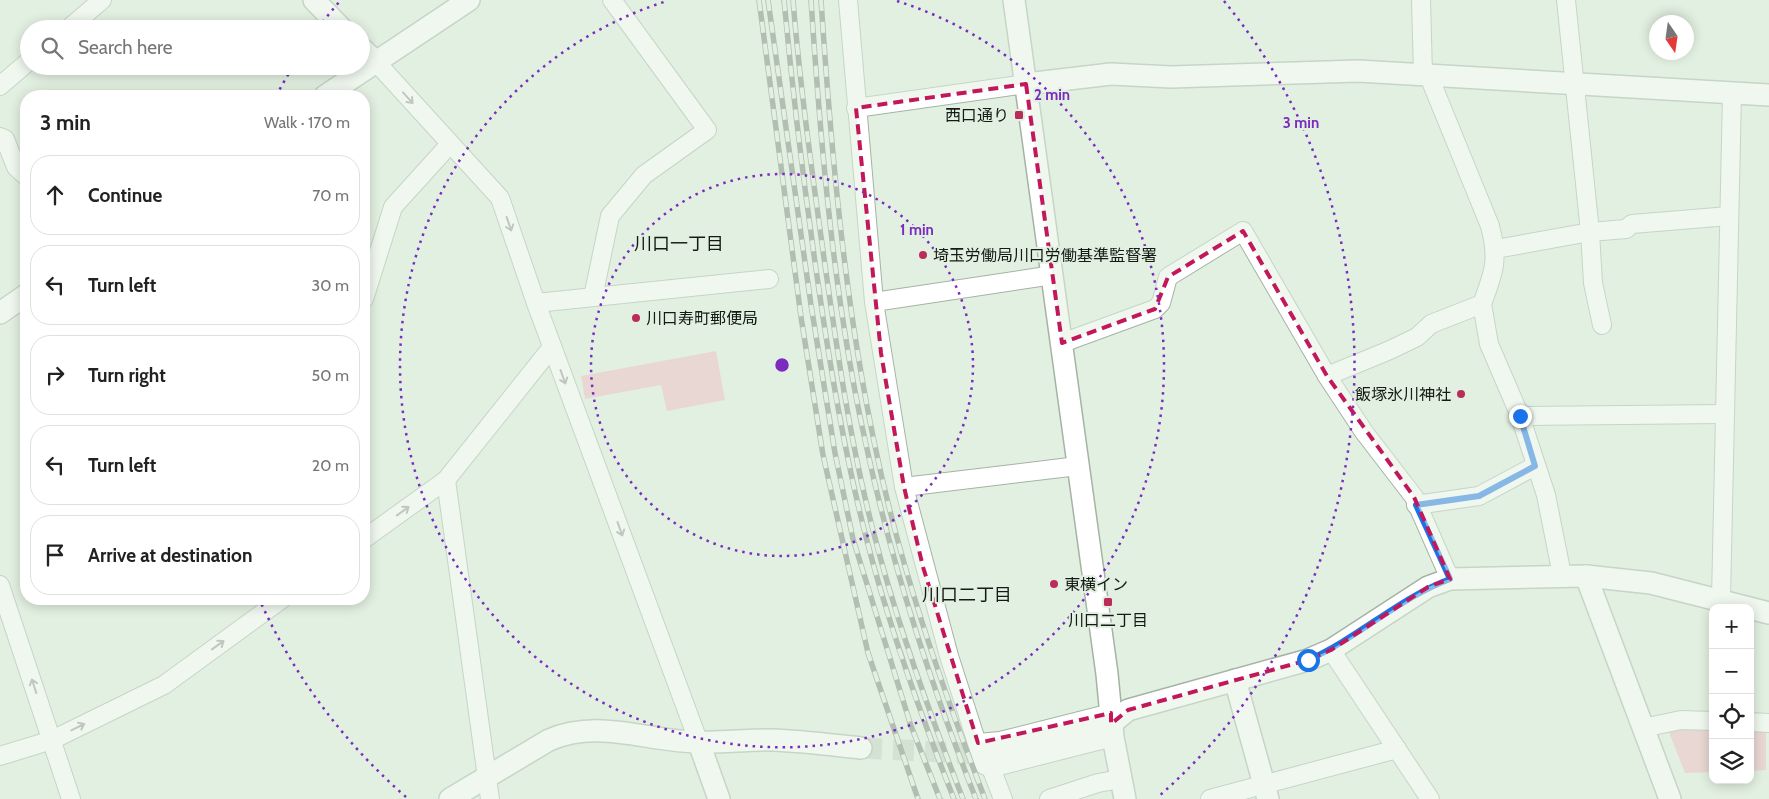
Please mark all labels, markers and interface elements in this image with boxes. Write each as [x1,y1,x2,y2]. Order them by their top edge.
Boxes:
north arrow [1649,15,1694,60]
search box [20,20,370,75]
icon: search [38,34,66,62]
text: Search here [78,36,172,59]
text: 2 min [1034,86,1070,104]
one-way arrow [403,92,414,105]
place label: 西口通り [945,106,1009,125]
marker: 西口通り [1013,109,1025,121]
text: 3 min [40,110,91,135]
text: Walk · 170 m [264,113,350,132]
text: 3 min [1283,114,1319,132]
icon: ahead [41,181,69,209]
text: Continue [88,184,162,207]
text: 70 m [312,186,349,205]
one-way arrow [504,215,514,231]
text: 1 min [900,221,934,239]
district label: 川口一丁目 [634,233,724,255]
place label: 埼玉労働局川口労働基準監督署 [933,246,1157,265]
marker: 埼玉労働局川口労働基準監督署 [917,249,929,261]
icon: left [41,271,69,299]
text: Turn left [88,274,156,297]
text: 30 m [312,276,349,295]
place label: 川口寿町郵便局 [646,309,758,328]
marker: 川口寿町郵便局 [630,312,642,324]
centre of rings [773,356,791,374]
icon: right [41,361,69,389]
text: Turn right [88,364,166,387]
text: 50 m [312,366,349,385]
one-way arrow [559,368,568,384]
place label: 飯塚氷川神社 [1355,385,1451,404]
marker: 飯塚氷川神社 [1455,388,1467,400]
route end [1509,405,1532,428]
icon: left [41,451,69,479]
text: Turn left [88,454,156,477]
text: 20 m [312,456,349,475]
one-way arrow [396,506,410,516]
one-way arrow [616,521,625,536]
icon: arrive [41,541,69,569]
text: Arrive at destination [88,544,252,567]
place label: 東横イン [1064,575,1128,594]
marker: 東横イン [1048,578,1060,590]
district label: 川口二丁目 [922,584,1012,606]
marker: 川口二丁目 [1102,596,1114,608]
map controls [1709,604,1754,784]
button: + [1709,604,1754,649]
place label: 川口二丁目 [1068,611,1148,630]
one-way arrow [211,640,224,651]
route start [1297,649,1320,672]
button: − [1709,649,1754,694]
one-way arrow [29,679,38,695]
button: locate [1709,694,1754,739]
one-way arrow [70,722,85,731]
button: layers [1709,739,1754,784]

